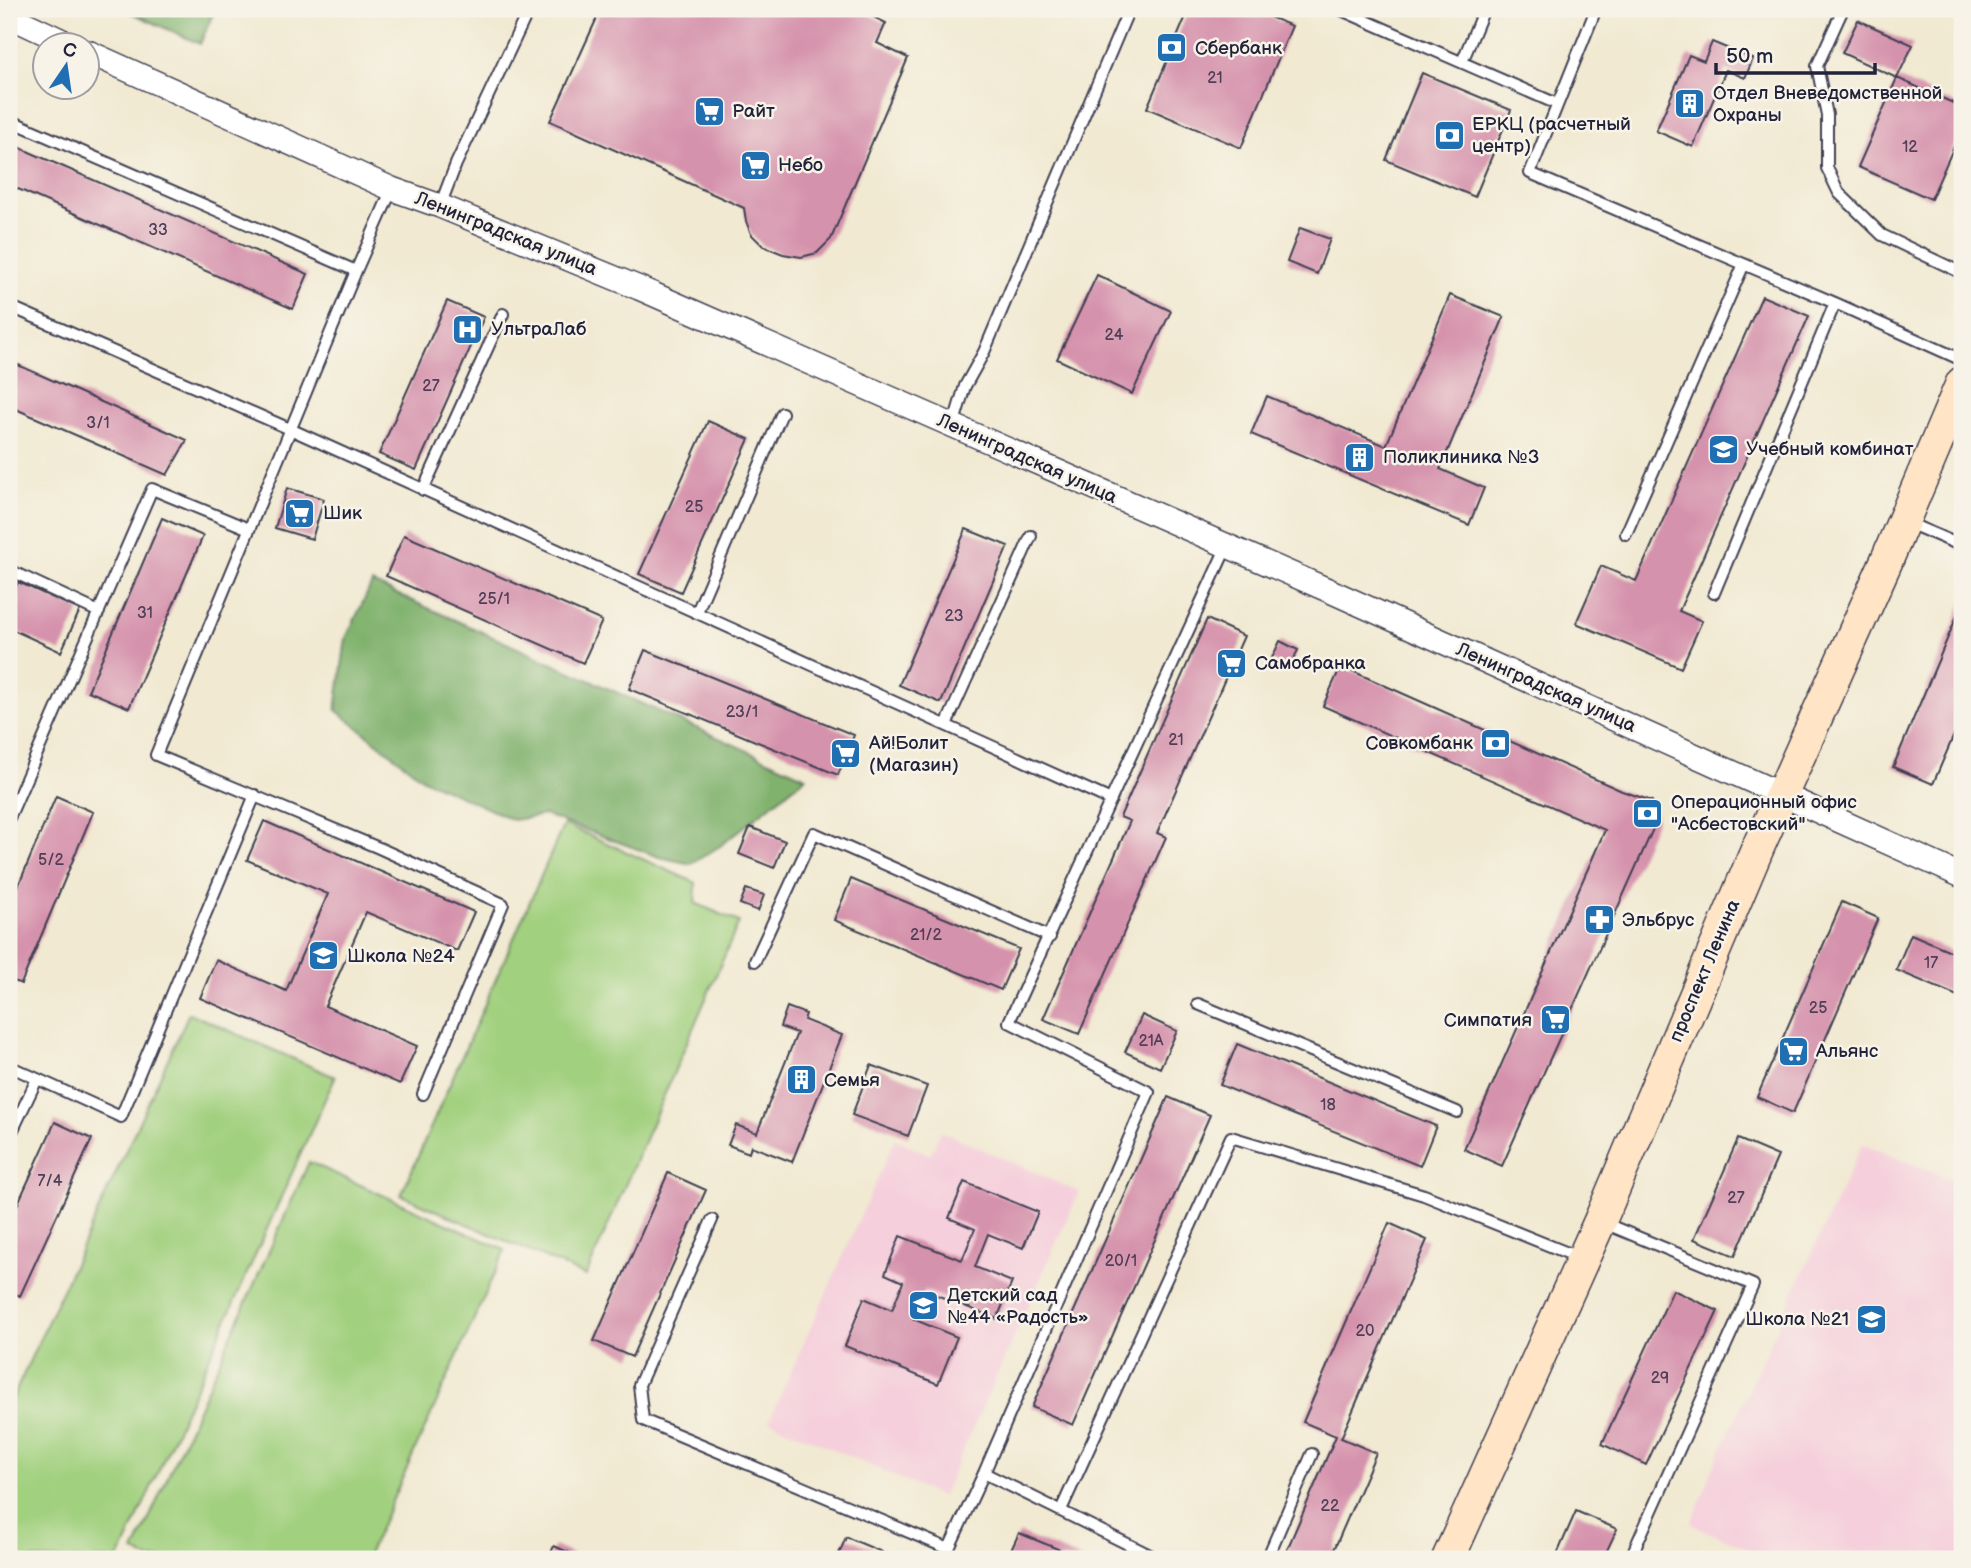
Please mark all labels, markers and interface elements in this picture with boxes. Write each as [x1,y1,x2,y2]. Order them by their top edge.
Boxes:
bank icon: Сбербанк [1155,31,1189,65]
north arrow [32,32,102,102]
scale bar [1716,32,1875,76]
place label: Сбербанк [1195,37,1282,60]
text: С [60,38,79,64]
text: 50 m [1726,44,1773,69]
house number: 21 [1207,69,1223,88]
place label: Отдел Вневедомственной Охраны [1713,82,1942,127]
building icon: Отдел Вневедомственной Охраны [1673,87,1707,121]
supermarket icon: Райт [692,94,726,128]
place label: Райт [732,100,775,123]
place label: ЕРКЦ (расчетный центр) [1472,113,1631,158]
bank icon: ЕРКЦ (расчетный центр) [1432,118,1466,152]
house number: 12 [1902,138,1918,157]
supermarket icon: Небо [738,148,772,182]
place label: Небо [778,154,823,177]
street label: Ленинградская улица [411,187,600,281]
house number: 33 [148,221,168,240]
hospital icon: УльтраЛаб [451,312,485,346]
place label: УльтраЛаб [491,318,586,341]
house number: 24 [1105,326,1124,345]
house number: 27 [422,377,440,396]
street label: Ленинградская улица [933,409,1120,509]
house number: 3/1 [86,414,110,433]
school or university icon: Учебный комбинат [1706,432,1740,466]
place label: Учебный комбинат [1746,438,1914,461]
building icon: Поликлиника №3 [1343,440,1377,474]
place label: Поликлиника №3 [1383,446,1539,469]
supermarket icon: Шик [283,496,317,530]
house number: 25 [685,498,703,517]
place label: Шик [323,502,362,525]
house number: 25/1 [478,590,510,609]
house number: 31 [137,604,153,623]
house number: 23 [945,607,964,626]
street label: Ленинградская улица [1452,638,1639,738]
supermarket icon: Самобранка [1215,646,1249,680]
place label: Самобранка [1255,652,1366,675]
house number: 23/1 [726,703,758,722]
bank icon: Совкомбанк [1479,726,1513,760]
house number: 21 [1168,731,1184,750]
place label: Ай!Болит (Магазин) [868,732,959,777]
place label: Совкомбанк [1366,732,1473,755]
supermarket icon: Ай!Болит (Магазин) [829,737,863,771]
place label: Операционный офис "Асбестовский" [1671,791,1857,836]
bank icon: Операционный офис "Асбестовский" [1631,796,1665,830]
house number: 5/2 [38,851,64,870]
street label: проспект Ленина [1665,896,1745,1046]
pharmacy icon: Эльбрус [1582,903,1616,937]
place label: Эльбрус [1622,909,1695,932]
house number: 21/2 [910,926,943,945]
school or university icon: Школа №24 [307,939,341,973]
place label: Школа №24 [347,945,455,968]
house number: 17 [1924,954,1938,973]
house number: 25 [1809,999,1827,1018]
supermarket icon: Симпатия [1538,1003,1572,1037]
place label: Симпатия [1444,1009,1532,1032]
house number: 21А [1138,1032,1164,1051]
supermarket icon: Альянс [1776,1034,1810,1068]
place label: Альянс [1815,1040,1879,1063]
building icon: Семья [784,1063,818,1097]
place label: Семья [824,1069,880,1092]
house number: 18 [1320,1096,1336,1115]
house number: 7/4 [38,1172,63,1191]
house number: 27 [1727,1189,1745,1208]
house number: 20/1 [1105,1252,1137,1271]
place label: Детский сад №44 «Радость» [947,1284,1089,1329]
school or university icon: Детский сад №44 «Радость» [907,1289,941,1323]
school or university icon: Школа №21 [1855,1302,1889,1336]
place label: Школа №21 [1745,1308,1849,1331]
house number: 20 [1356,1322,1374,1341]
house number: 29 [1651,1369,1669,1388]
house number: 22 [1321,1497,1340,1516]

